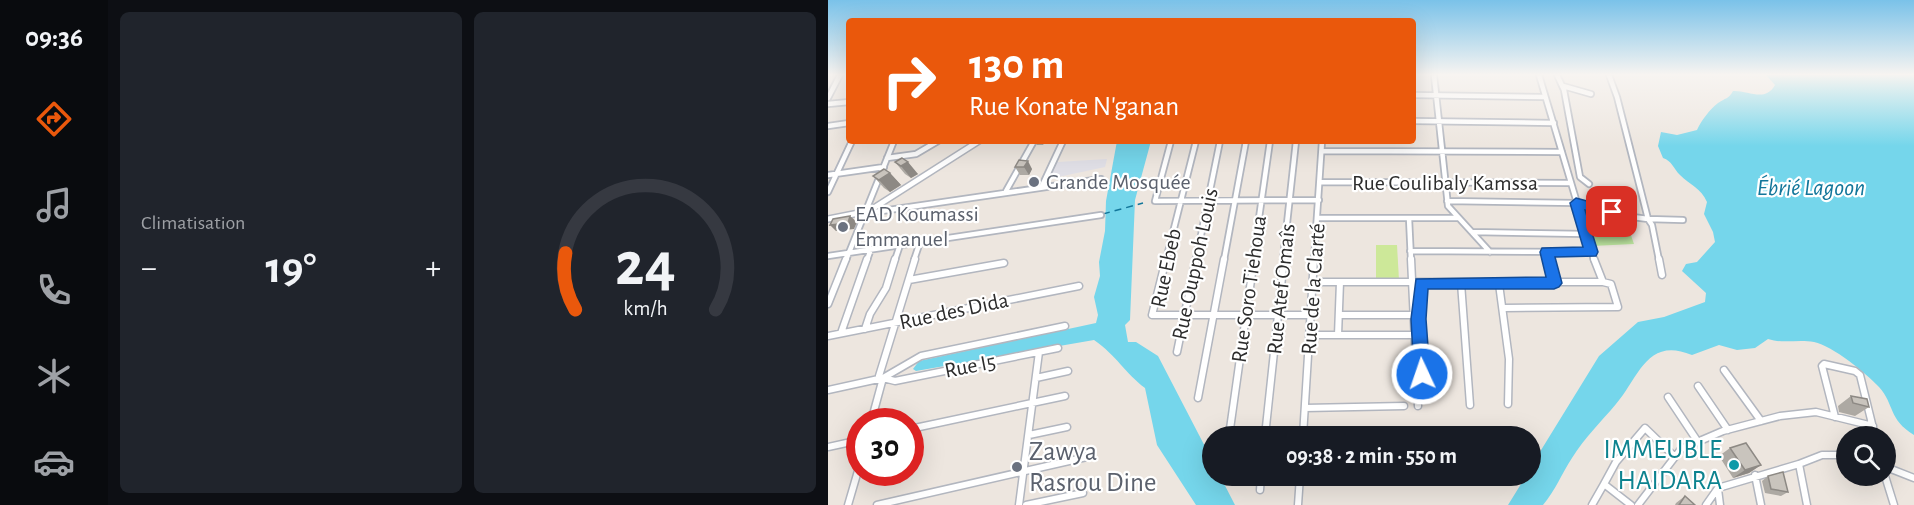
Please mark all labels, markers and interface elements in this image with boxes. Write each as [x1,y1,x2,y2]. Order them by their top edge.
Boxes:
text: 09:36 [25,24,83,51]
icon: right [870,42,948,120]
text: 130 m [969,44,1064,86]
text: Rue Konate N'ganan [969,93,1179,120]
icon: directions [33,98,75,140]
place label: Grande Mosquée [1046,171,1191,193]
street label: Rue Coulibaly Kamssa [1352,172,1538,194]
water label: Ébrié Lagoon [1757,174,1865,200]
marker: Grande Mosquée [1027,175,1041,189]
icon: music [33,184,75,226]
street label: Rue Ouppoh Louis [1168,186,1222,342]
pin [1586,186,1637,237]
icon: arrive [1595,195,1628,228]
place label: EAD Koumassi Emmanuel [855,203,979,250]
text: Climatisation [141,213,245,233]
street label: Rue Soro Tiehoua [1228,214,1270,364]
marker: EAD Koumassi Emmanuel [836,220,850,234]
street label: Rue de la Clarté [1297,222,1329,356]
street label: Rue Atef Omaîs [1263,223,1299,355]
street label: Rue Ebeb [1147,227,1185,309]
text: 24 [615,234,675,296]
text: 19° [265,246,317,291]
text: − [141,252,157,285]
text: + [425,252,441,285]
icon: phone [33,269,75,311]
street label: Rue des Dida [897,289,1011,333]
text: km/h [623,298,667,319]
position arrow [1390,342,1454,406]
street label: Rue I5 [942,350,998,382]
icon: climate [33,355,75,397]
speed limit sign: 30 [846,408,924,486]
map controls [1836,426,1896,486]
button: search [1836,426,1896,486]
place label: IMMEUBLE HAIDARA [1603,436,1722,494]
place label: Zawya Rasrou Dine [1029,438,1156,496]
icon: car [33,441,75,483]
text: 09:38 · 2 min · 550 m [1286,445,1457,467]
marker: IMMEUBLE HAIDARA [1727,458,1741,472]
marker: Zawya Rasrou Dine [1010,460,1024,474]

